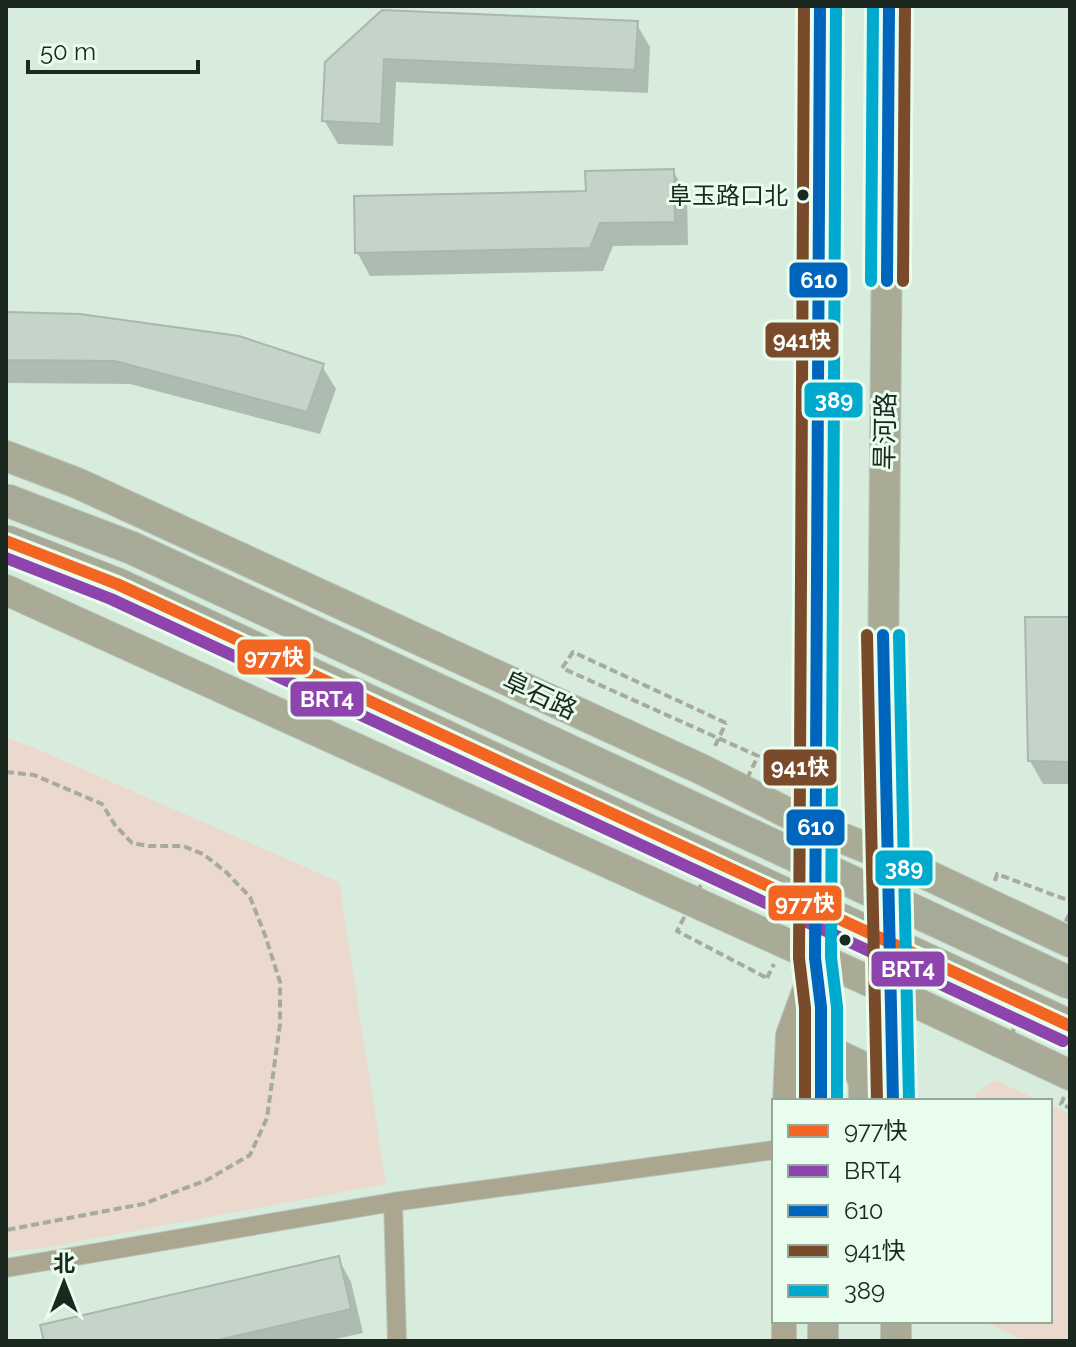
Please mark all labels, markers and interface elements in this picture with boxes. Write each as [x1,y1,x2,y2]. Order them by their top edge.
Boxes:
scale bar [28,24,198,74]
text: 50 m [40,37,96,66]
place label: 阜玉路口北 [668,181,788,210]
marker: 阜玉路口北 [795,187,811,203]
line badge: 610 [788,261,849,299]
text: 610 [800,267,838,293]
line badge: 941快 [764,321,840,359]
text: 941快 [773,327,831,353]
line badge: 389 [803,381,864,419]
text: 389 [815,387,853,413]
street label: 旱河路 [869,392,901,470]
line badge: 977快 [236,638,312,676]
text: 977快 [244,644,304,670]
street label: 阜石路 [498,665,582,725]
line badge: BRT4 [289,680,365,718]
text: BRT4 [300,686,354,712]
line badge: 941快 [762,748,838,787]
text: 941快 [771,754,829,780]
line badge: 610 [785,808,846,847]
text: 610 [797,814,835,840]
line badge: 389 [874,849,934,887]
text: 389 [885,855,923,881]
line badge: 977快 [767,884,843,922]
text: 977快 [775,890,835,916]
unlabelled marker [837,932,853,948]
line badge: BRT4 [870,950,946,988]
text: BRT4 [881,956,935,982]
legend [772,1099,1052,1323]
text: 977快 [844,1116,908,1145]
text: BRT4 [844,1156,901,1185]
text: 610 [844,1196,883,1225]
text: 941快 [844,1236,905,1265]
north arrow [24,1243,104,1323]
text: 北 [53,1250,75,1276]
text: 389 [844,1276,885,1305]

